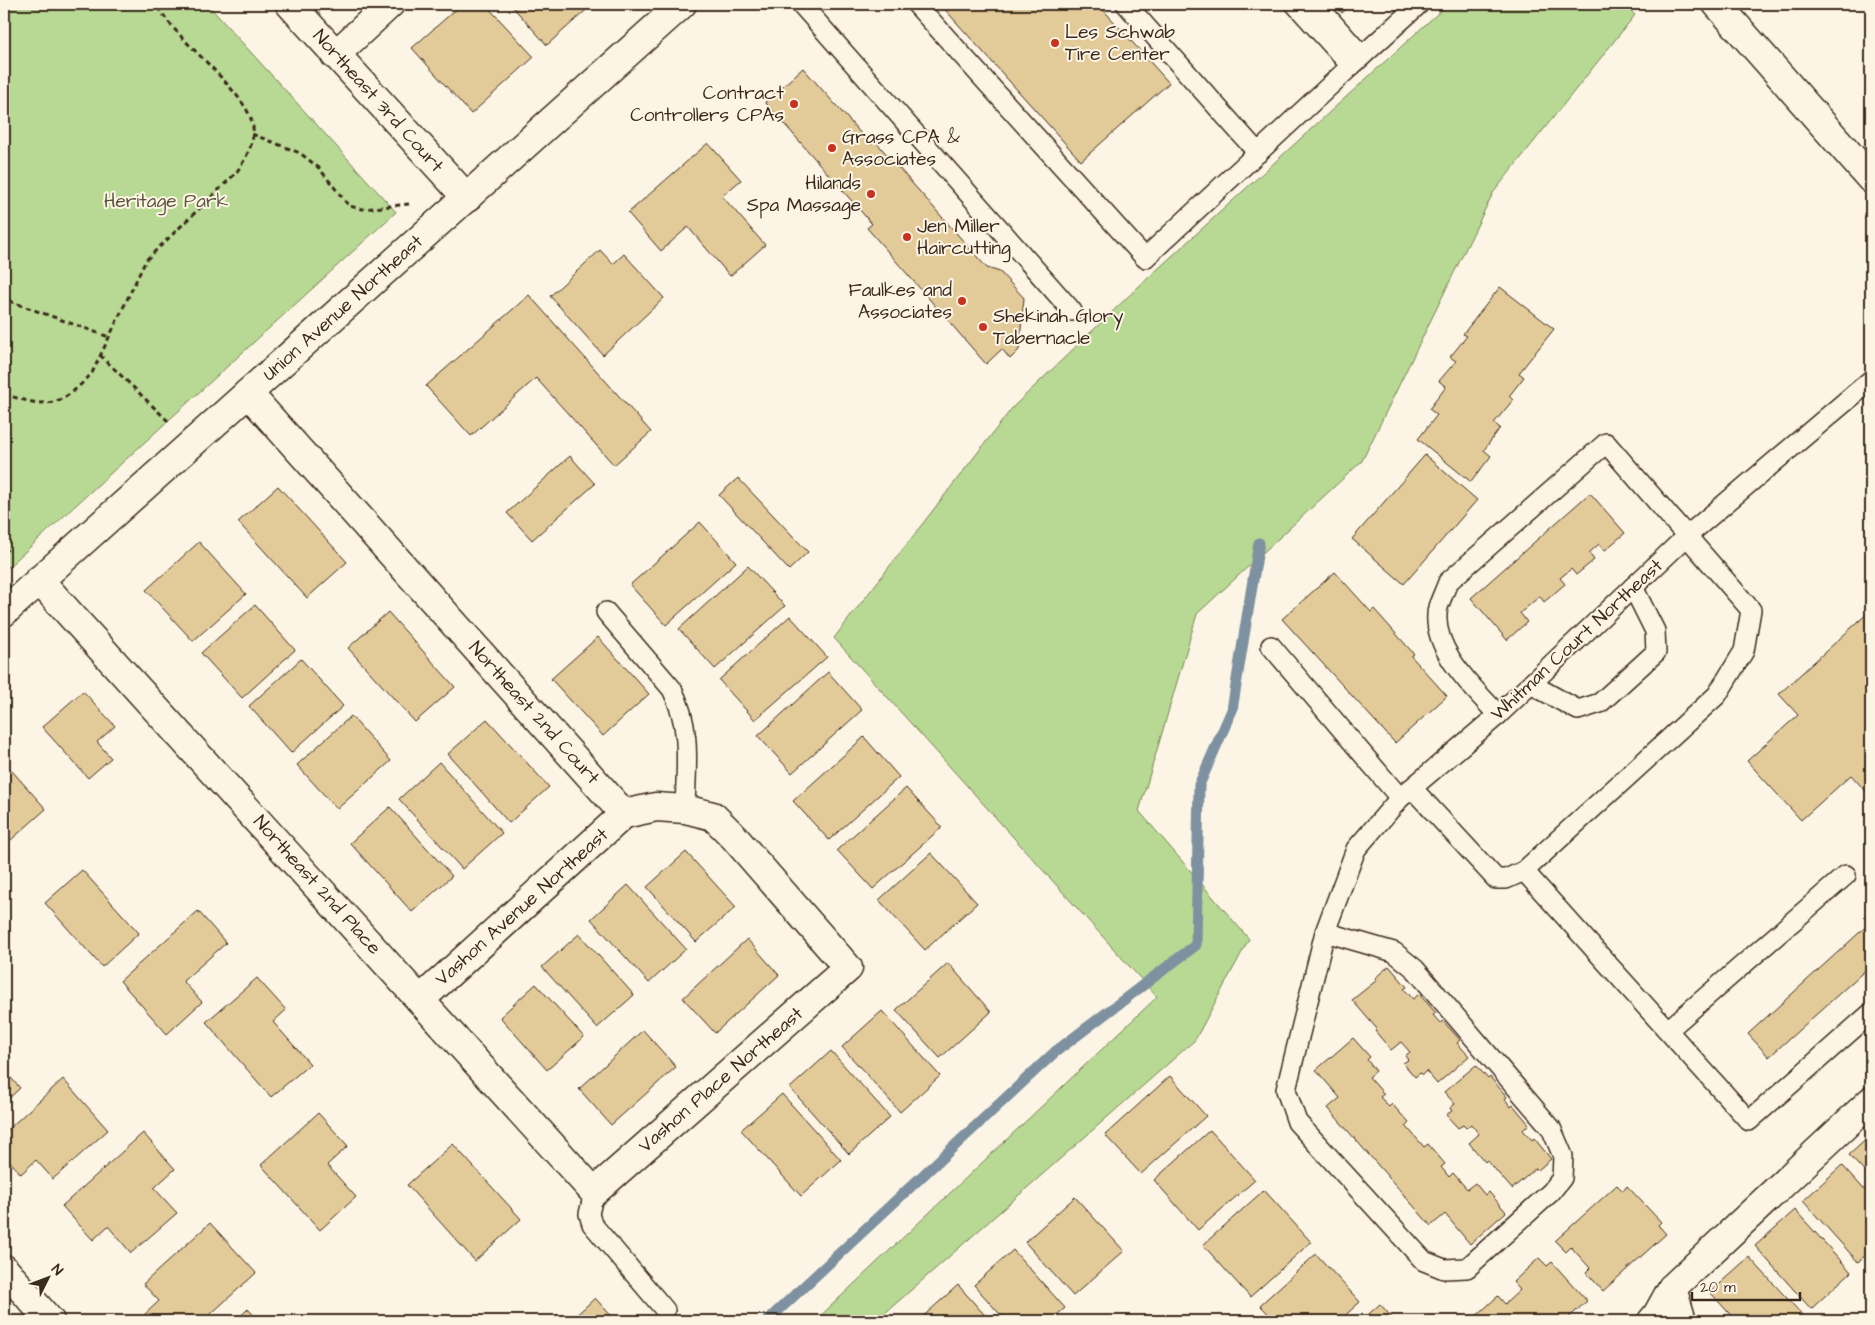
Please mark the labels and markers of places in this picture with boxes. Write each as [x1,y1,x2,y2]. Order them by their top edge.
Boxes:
place label: Les Schwab Tire Center [1065,19,1175,68]
marker: Les Schwab Tire Center [1049,37,1061,49]
place label: Contract Controllers CPAs [630,80,784,129]
marker: Contract Controllers CPAs [788,98,800,110]
place label: Grass CPA & Associates [842,124,960,173]
marker: Grass CPA & Associates [826,142,838,154]
place label: Hilands Spa Massage [747,170,861,220]
marker: Hilands Spa Massage [865,188,877,200]
place label: Jen Miller Haircutting [917,213,1011,263]
marker: Jen Miller Haircutting [901,231,913,243]
place label: Faulkes and Associates [849,277,952,326]
marker: Faulkes and Associates [956,295,968,307]
place label: Shekinah Glory Tabernacle [993,303,1124,352]
marker: Shekinah Glory Tabernacle [977,321,989,333]

